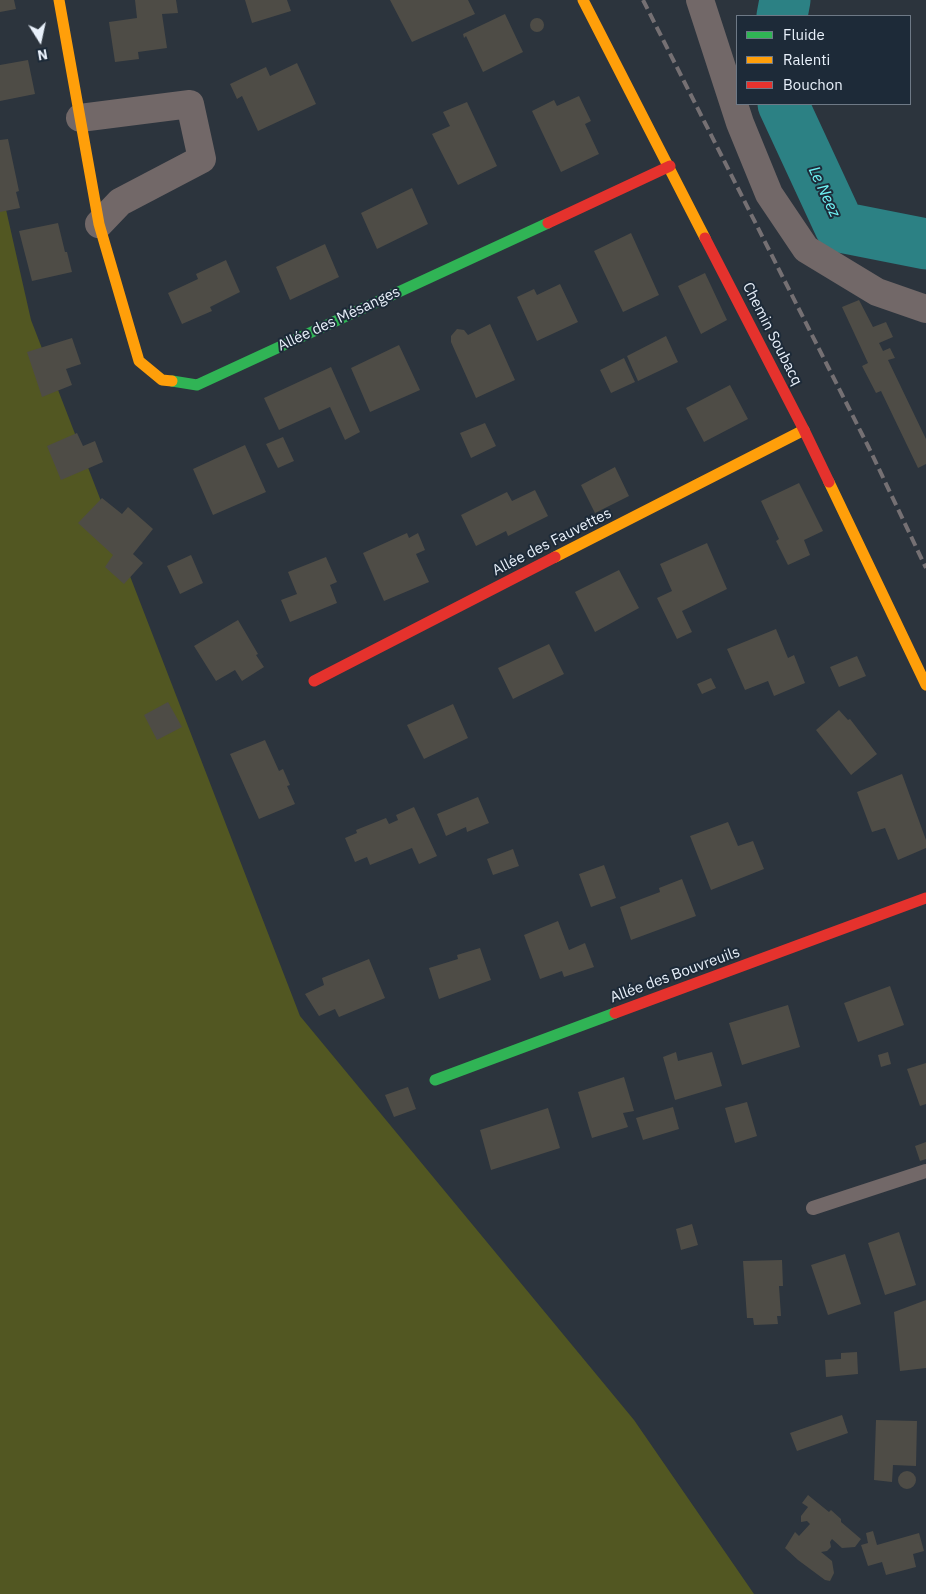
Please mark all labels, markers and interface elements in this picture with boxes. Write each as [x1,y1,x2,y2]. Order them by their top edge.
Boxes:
north arrow [15,15,65,65]
legend [736,15,911,105]
text: Fluide [783,25,825,44]
text: N [36,45,49,65]
text: Ralenti [783,50,830,69]
text: Bouchon [783,75,843,94]
water label: Le Neez [804,164,844,220]
street label: Chemin Soubacq [738,279,806,389]
street label: Allée des Mésanges [275,283,403,355]
street label: Allée des Fauvettes [489,504,615,580]
street label: Allée des Bouvreuils [608,943,742,1007]

